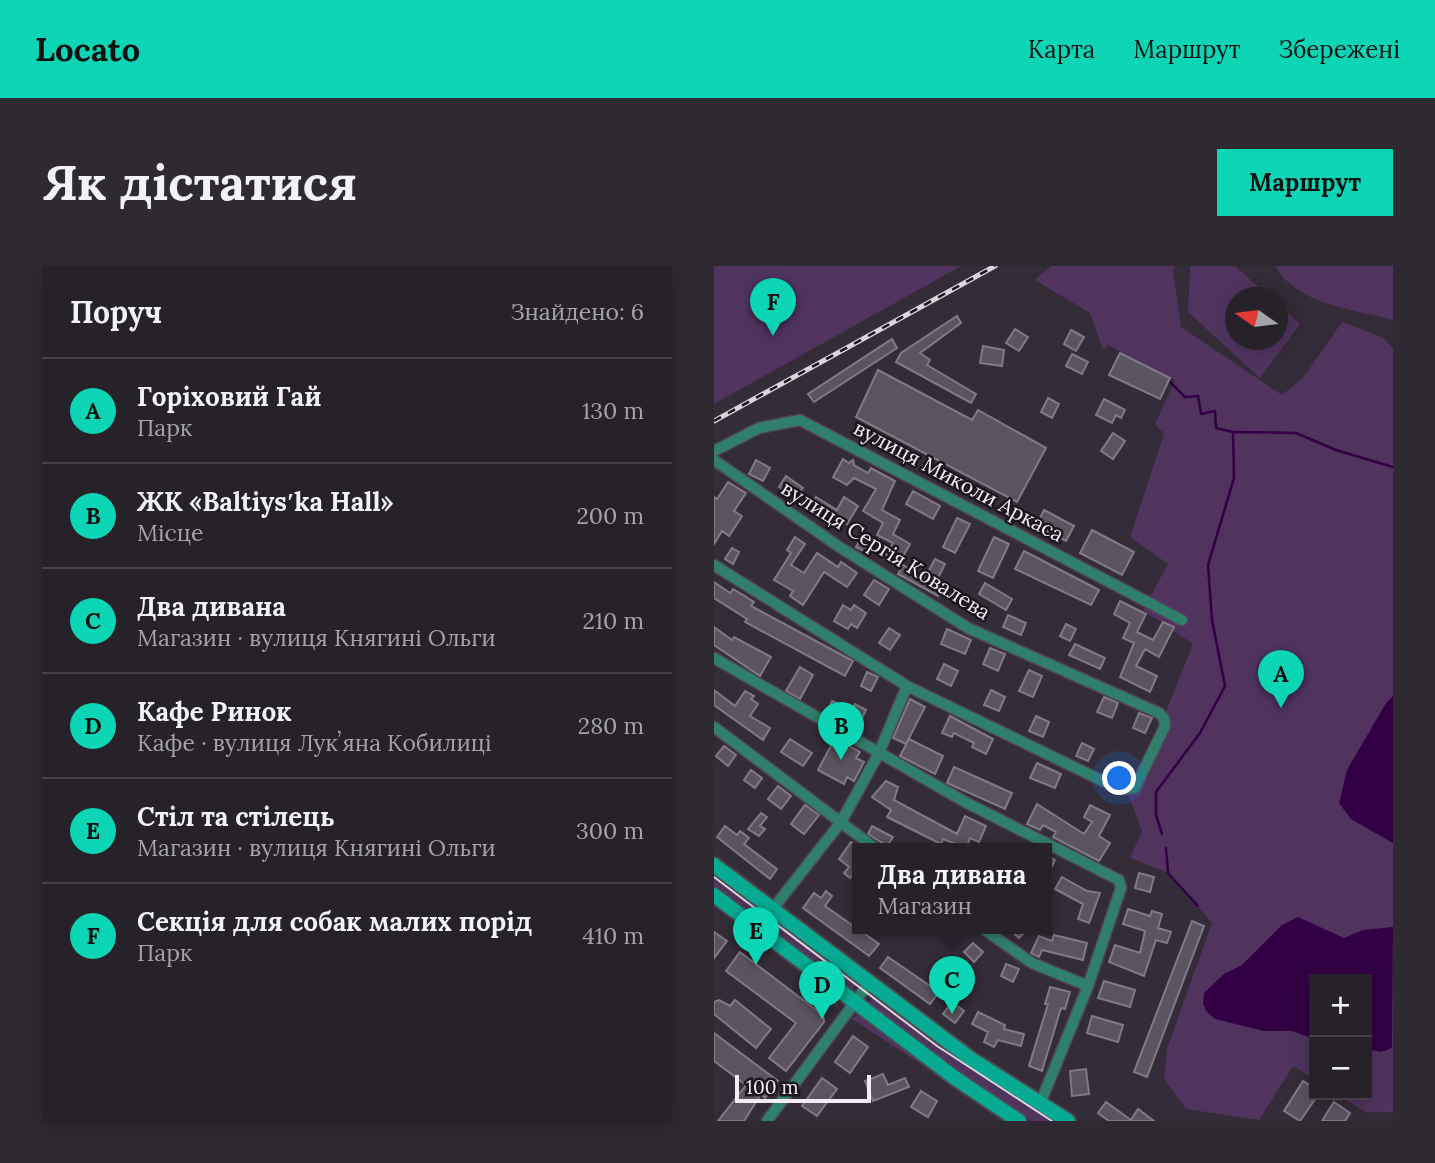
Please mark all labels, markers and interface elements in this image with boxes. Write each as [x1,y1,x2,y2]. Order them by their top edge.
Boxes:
text: Locato [35,28,140,70]
text: Карта [1028,34,1095,65]
text: Маршрут [1133,34,1241,65]
text: Збережені [1279,34,1400,65]
button: Маршрут [1217,149,1393,216]
text: Як дістатися [42,151,357,213]
pin: F [750,278,796,336]
north arrow [1225,287,1288,350]
text: Поруч [70,293,162,331]
text: Знайдено: 6 [510,297,644,326]
text: Горіховий Гай [137,380,321,413]
text: A [85,396,101,425]
text: 130 m [582,396,644,425]
text: Парк [137,413,192,442]
street label: вулиця Миколи Аркаса [849,414,1069,548]
street label: вулиця Сергія Ковалева [776,474,996,626]
text: ЖК «Baltiysʹka Hall» [137,485,393,518]
text: B [85,501,101,530]
text: 200 m [576,501,644,530]
text: Місце [137,518,203,547]
text: Два дивана [137,590,286,623]
text: C [85,606,101,635]
text: 210 m [582,606,644,635]
text: Магазин · вулиця Княгині Ольги [137,623,496,652]
pin: A [1258,650,1304,708]
text: Кафе Ринок [137,695,292,728]
pin: B [818,702,864,760]
text: D [84,711,102,740]
text: 280 m [578,711,644,740]
text: Кафе · вулиця Лукʼяна Кобилиці [137,728,491,757]
your location [1102,761,1136,795]
text: Стіл та стілець [137,800,335,833]
text: E [86,816,100,845]
text: 300 m [576,816,644,845]
text: Магазин · вулиця Княгині Ольги [137,833,496,862]
popup [852,843,1052,934]
text: Два дивана [878,858,1026,891]
text: Магазин [878,891,972,920]
text: Секція для собак малих порід [137,905,532,938]
pin: E [733,907,779,965]
text: F [86,921,100,950]
text: 410 m [582,921,644,950]
text: Парк [137,938,192,967]
pin: C [929,956,975,1014]
pin: D [799,961,845,1019]
map controls [1309,974,1372,1100]
button: + [1309,974,1372,1037]
button: − [1309,1037,1372,1100]
scale bar [735,1072,872,1104]
text: 100 m [746,1075,799,1099]

